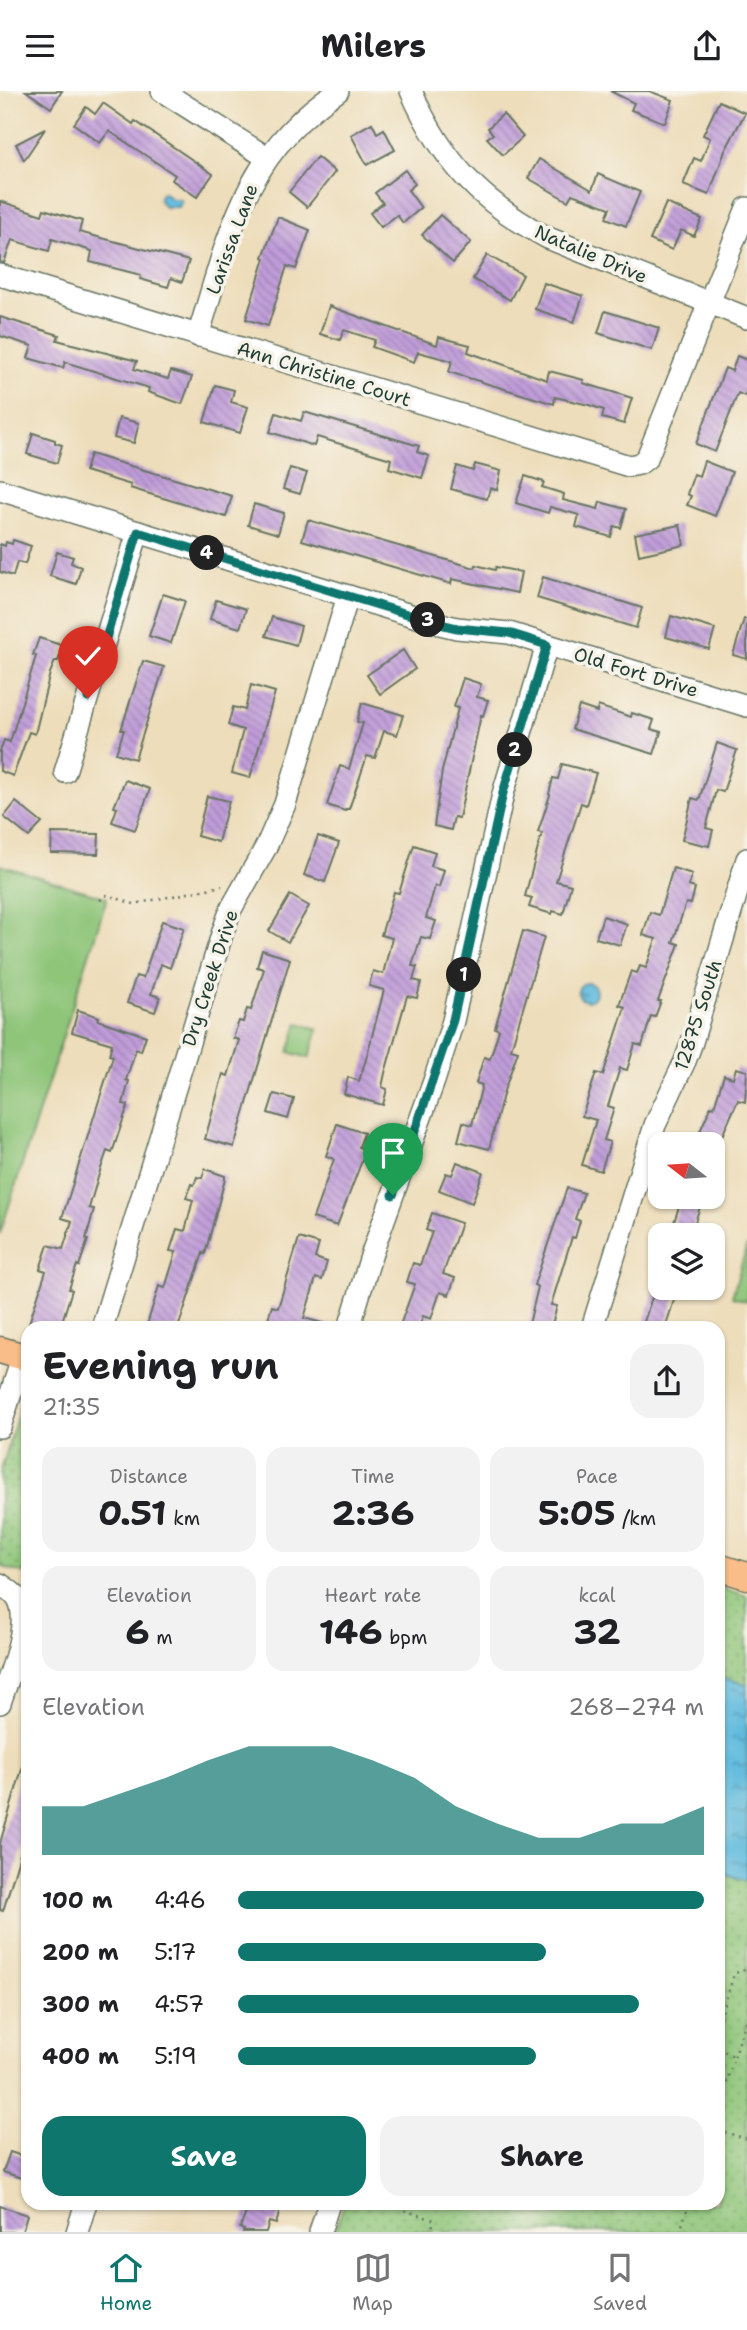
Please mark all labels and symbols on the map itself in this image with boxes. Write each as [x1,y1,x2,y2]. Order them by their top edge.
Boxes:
street label: Larissa Lane [200,180,264,298]
street label: Natalie Drive [531,219,651,289]
street label: Ann Christine Court [234,336,414,412]
pin: 4 [190,535,224,571]
pin: 3 [410,603,446,637]
pin [58,626,118,698]
street label: Old Fort Drive [571,641,701,703]
pin: 2 [498,733,532,767]
street label: Dry Creek Drive [176,906,244,1050]
street label: 12875 South [668,956,728,1074]
pin: 1 [447,957,482,993]
pin [363,1123,423,1195]
north arrow [648,1132,724,1209]

